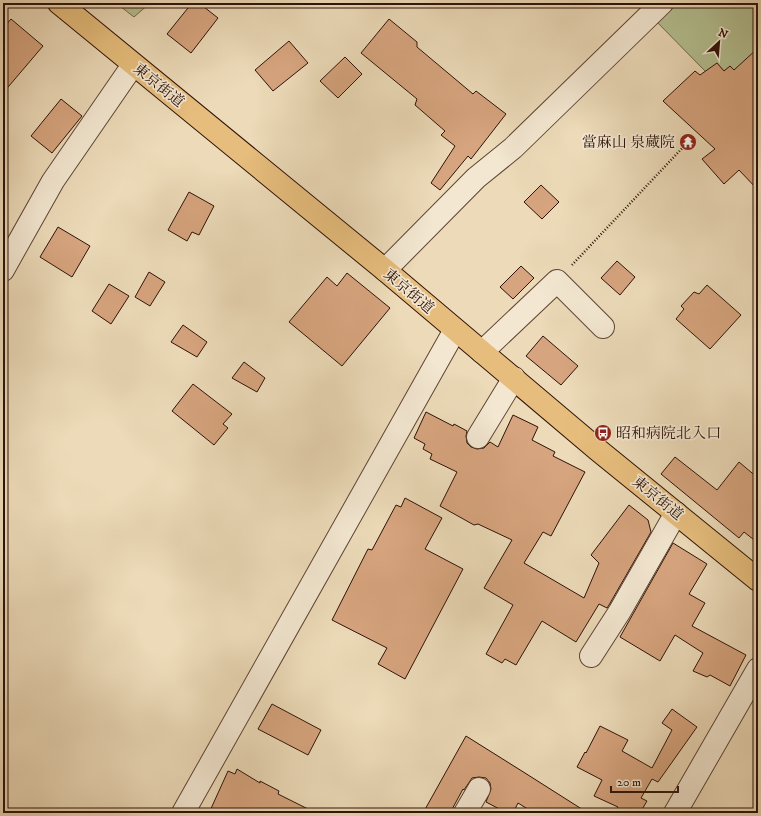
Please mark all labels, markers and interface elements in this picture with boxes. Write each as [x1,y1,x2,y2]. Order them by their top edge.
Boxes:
north arrow [699,22,739,62]
text: N [716,26,730,42]
street label: 東京街道 [129,59,188,112]
temple icon: 當麻山 泉蔵院 [678,132,698,152]
place label: 當麻山 泉蔵院 [582,133,675,152]
street label: 東京街道 [380,265,438,318]
bus stop icon: 昭和病院北入口 [593,423,613,443]
place label: 昭和病院北入口 [616,424,721,443]
street label: 東京街道 [628,472,687,525]
scale bar [611,768,678,794]
text: 20 m [617,775,641,790]

